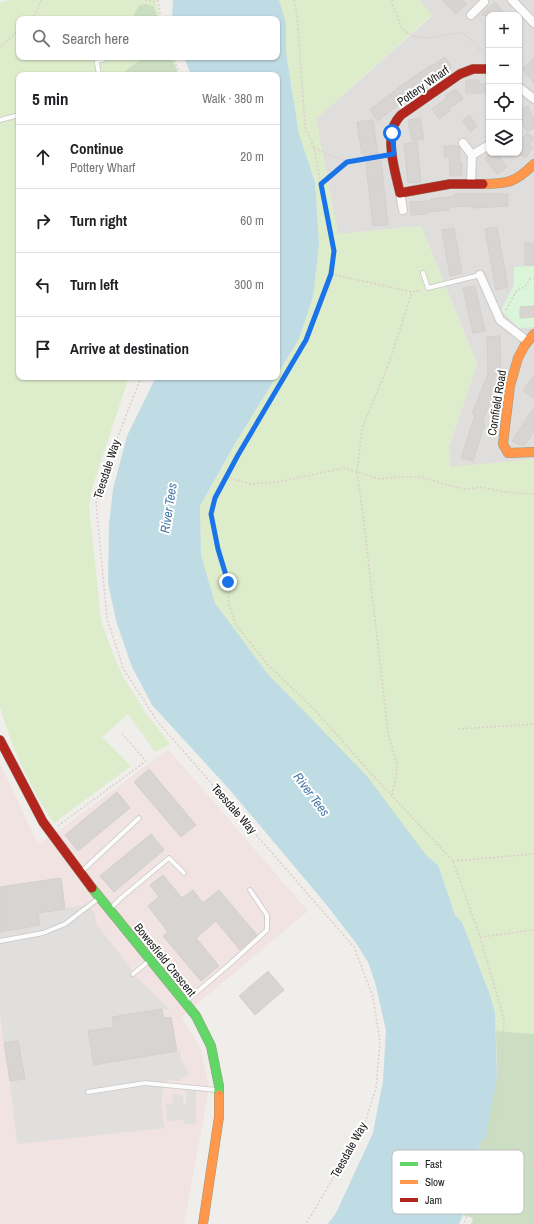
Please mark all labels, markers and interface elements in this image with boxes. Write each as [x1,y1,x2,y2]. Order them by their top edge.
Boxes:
map controls [486,12,522,156]
button: + [486,12,522,48]
search box [16,16,280,60]
icon: search [30,27,52,49]
text: Search here [62,28,129,49]
button: − [486,48,522,84]
street label: Pottery Wharf [394,62,452,110]
button: locate [486,84,522,120]
text: 5 min [32,87,68,110]
text: Walk · 380 m [202,90,264,107]
button: layers [486,120,522,156]
route start [383,124,401,142]
text: Continue [70,138,123,159]
icon: ahead [32,146,54,168]
text: 20 m [240,148,264,165]
text: Pottery Wharf [70,159,135,176]
icon: right [32,210,54,232]
text: Turn right [70,210,127,231]
text: 60 m [240,212,264,229]
icon: left [32,274,54,296]
text: Turn left [70,274,118,295]
text: 300 m [234,276,264,293]
icon: arrive [32,338,54,360]
text: Arrive at destination [70,338,189,359]
street label: Cornfield Road [484,369,510,437]
street label: Teesdale Way [90,437,124,501]
water label: River Tees [156,482,181,534]
route end [219,573,237,591]
water label: River Tees [290,769,334,820]
street label: Teesdale Way [208,781,260,837]
street label: Bowesfield Crescent [130,920,200,1000]
street label: Teesdale Way [327,1119,371,1181]
legend [392,1150,524,1214]
text: Fast [425,1157,443,1171]
text: Slow [425,1175,445,1189]
text: Jam [425,1193,442,1207]

